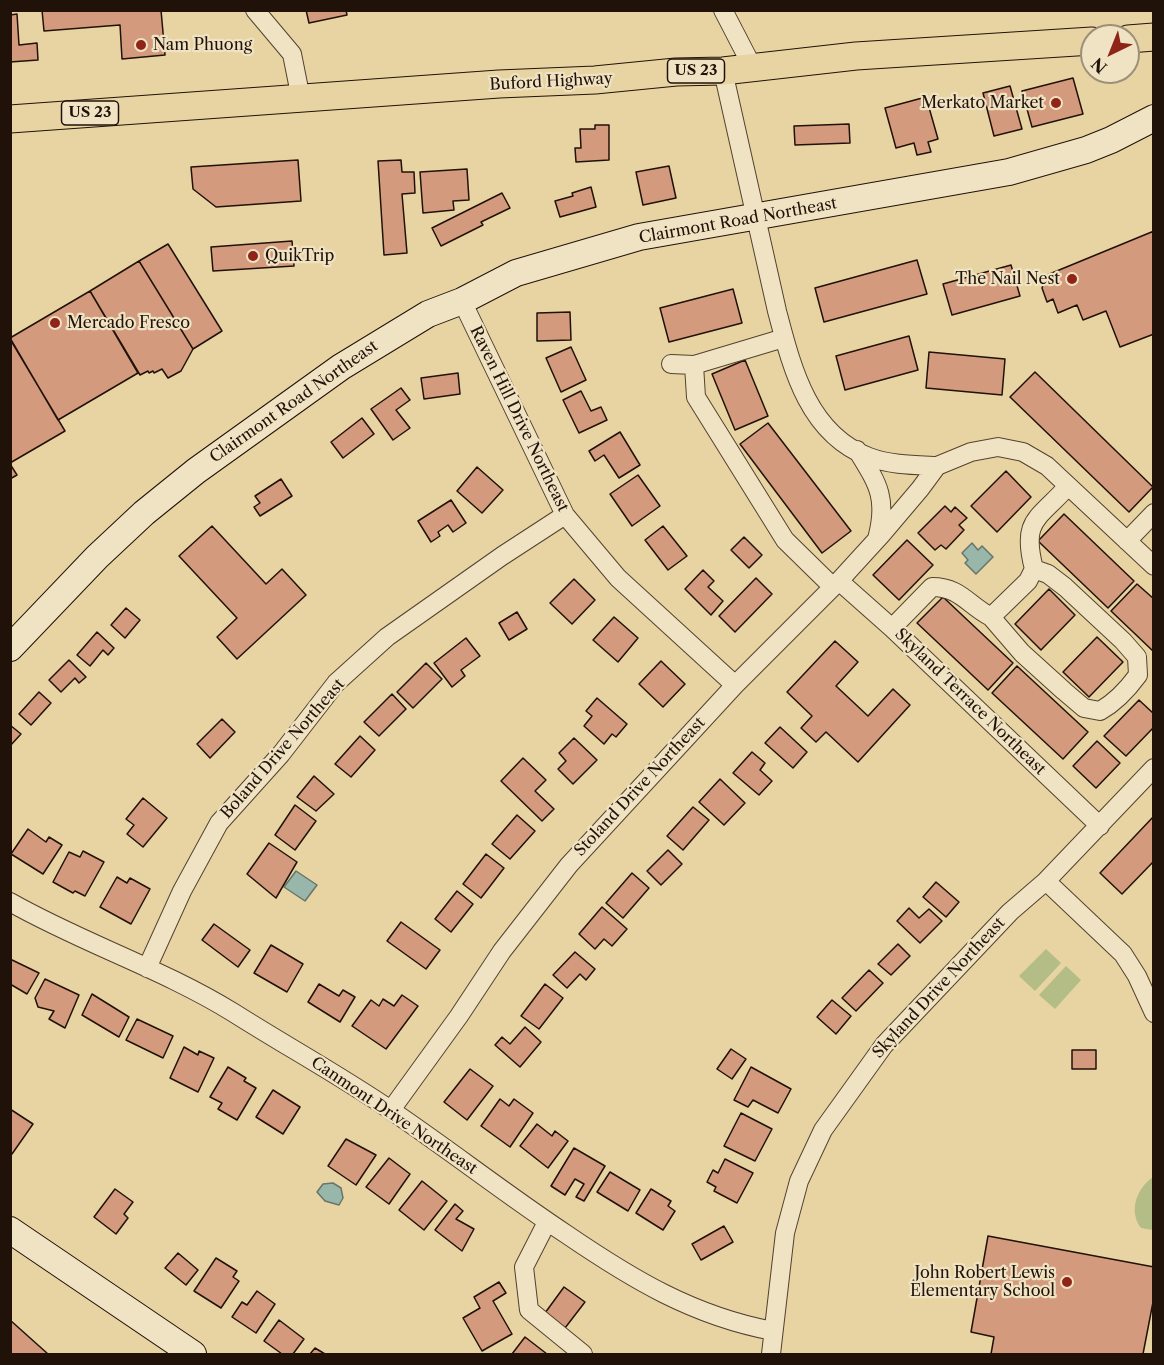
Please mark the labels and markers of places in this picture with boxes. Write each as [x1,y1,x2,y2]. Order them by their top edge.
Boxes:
place label: Nam Phuong [153,35,252,55]
marker: Nam Phuong [134,38,148,52]
place label: Merkato Market [921,93,1044,113]
marker: Merkato Market [1049,96,1063,110]
place label: QuikTrip [265,246,334,266]
marker: QuikTrip [246,249,260,263]
place label: The Nail Nest [955,269,1060,289]
marker: The Nail Nest [1065,272,1079,286]
place label: Mercado Fresco [67,313,190,333]
marker: Mercado Fresco [48,316,62,330]
place label: John Robert Lewis Elementary School [910,1263,1055,1301]
marker: John Robert Lewis Elementary School [1060,1275,1074,1289]

